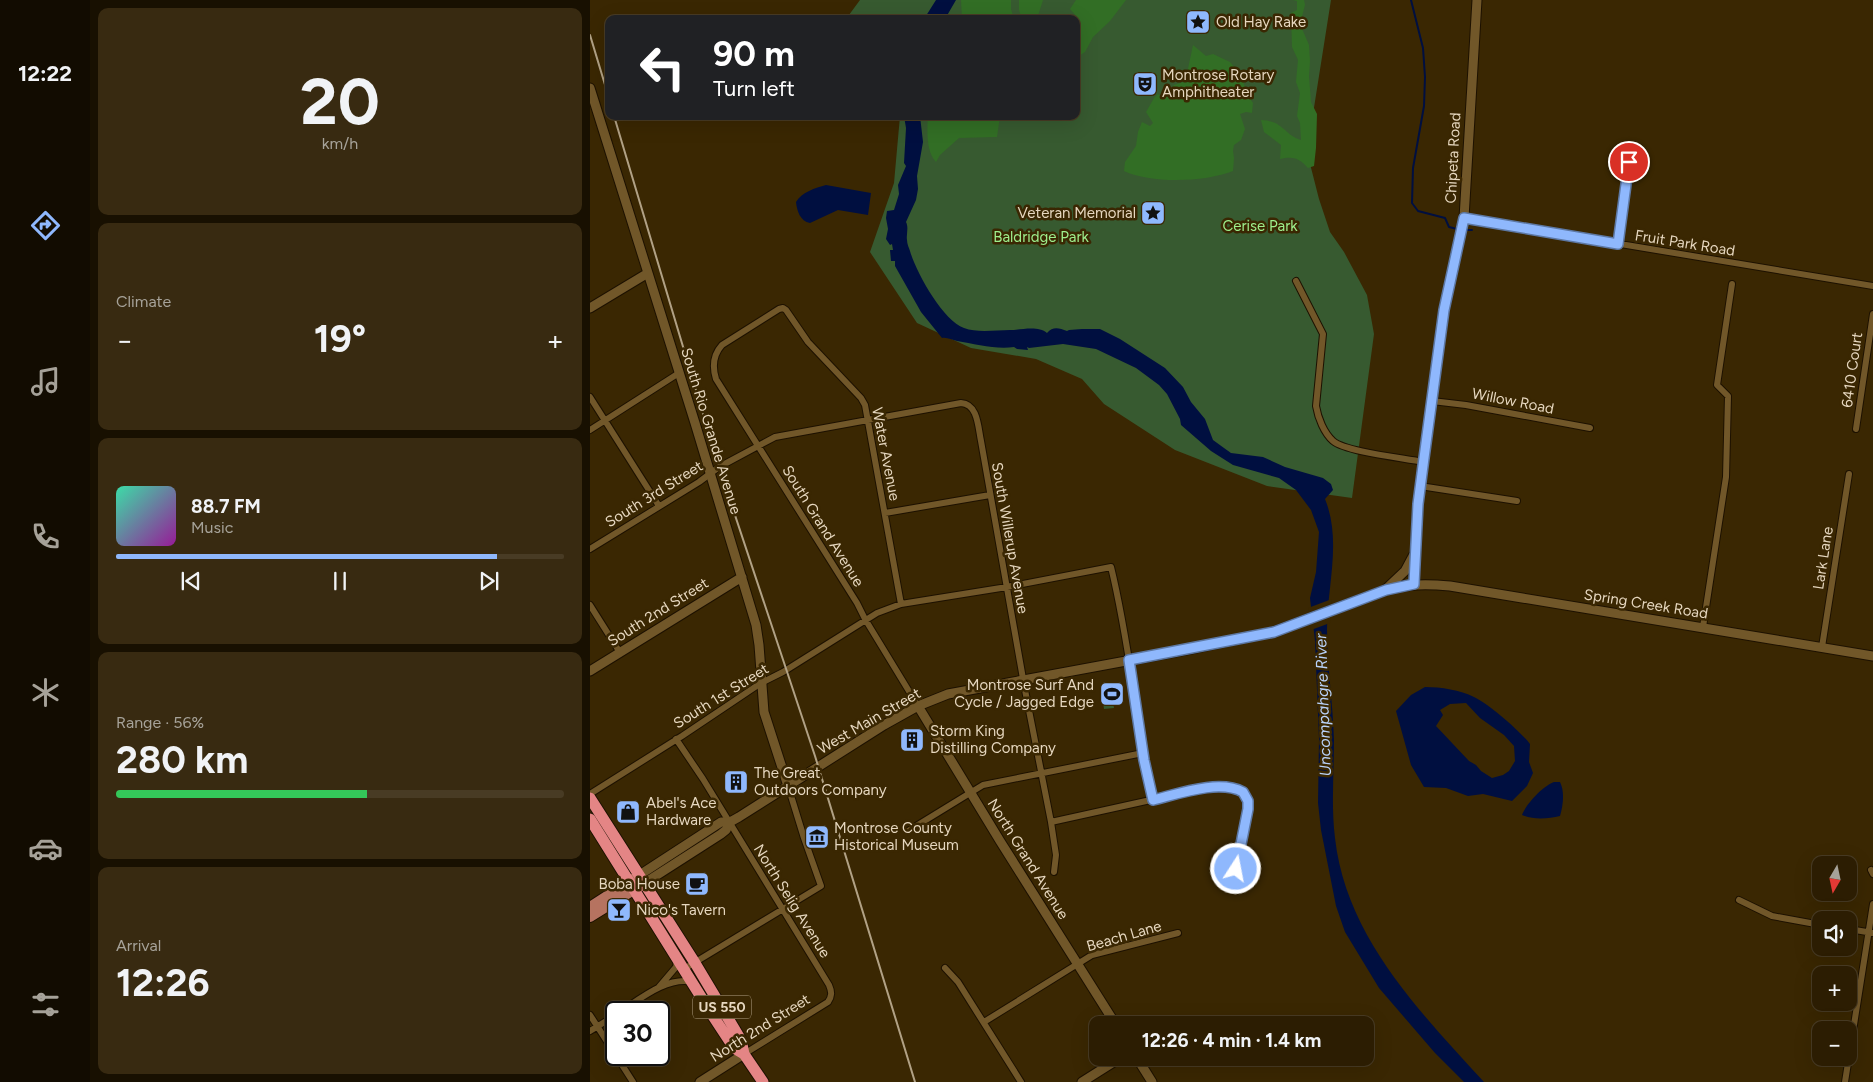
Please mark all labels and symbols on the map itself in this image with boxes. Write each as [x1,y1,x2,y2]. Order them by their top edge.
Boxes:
place icon: Old Hay Rake [1185,9,1211,35]
place label: Old Hay Rake [1216,13,1306,31]
place label: Montrose Rotary Amphitheater [1162,66,1275,101]
theatre icon: Montrose Rotary Amphitheater [1132,71,1158,97]
street label: Chipeta Road [1442,112,1464,204]
pin [1608,141,1650,183]
place icon: Veteran Memorial [1140,200,1166,226]
place label: Veteran Memorial [1018,204,1136,222]
park label: Cerise Park [1223,217,1298,235]
street label: Fruit Park Road [1634,226,1736,260]
park label: Baldridge Park [993,228,1089,246]
street label: 6410 Court [1838,331,1866,409]
street label: South Rio Grande Avenue [677,346,745,516]
street label: Willow Road [1471,384,1555,418]
street label: Water Avenue [868,406,904,502]
street label: South 3rd Street [602,457,706,531]
street label: South Willerup Avenue [988,461,1032,615]
street label: South Grand Avenue [778,462,868,590]
street label: Lark Lane [1809,525,1837,591]
street label: South 2nd Street [604,574,712,650]
street label: Spring Creek Road [1583,585,1709,623]
water label: Uncompahgre River [1311,633,1335,777]
street label: South 1st Street [670,659,772,732]
place label: Montrose Surf And Cycle / Jagged Edge [954,676,1094,711]
sports icon: Montrose Surf And Cycle / Jagged Edge [1099,681,1125,707]
street label: West Main Street [814,684,924,758]
place label: Storm King Distilling Company [930,722,1056,757]
building icon: Storm King Distilling Company [899,727,925,753]
place label: The Great Outdoors Company [754,764,887,799]
building icon: The Great Outdoors Company [723,769,749,795]
place label: Abel's Ace Hardware [646,794,717,829]
street label: North Grand Avenue [984,795,1072,923]
shop icon: Abel's Ace Hardware [615,799,641,825]
place label: Montrose County Historical Museum [834,819,959,854]
museum icon: Montrose County Historical Museum [804,824,830,850]
street label: North Selig Avenue [750,841,834,961]
position arrow [1209,842,1261,894]
north arrow [1812,856,1858,901]
cafe icon: Boba House [684,871,710,897]
place label: Boba House [598,875,680,893]
bar icon: Nico's Tavern [606,897,632,923]
place label: Nico's Tavern [636,901,726,919]
street label: Beach Lane [1084,917,1164,955]
street label: North 2nd Street [707,990,814,1066]
road number: US 550 [693,996,751,1019]
speed limit sign: 30 [605,1001,670,1066]

